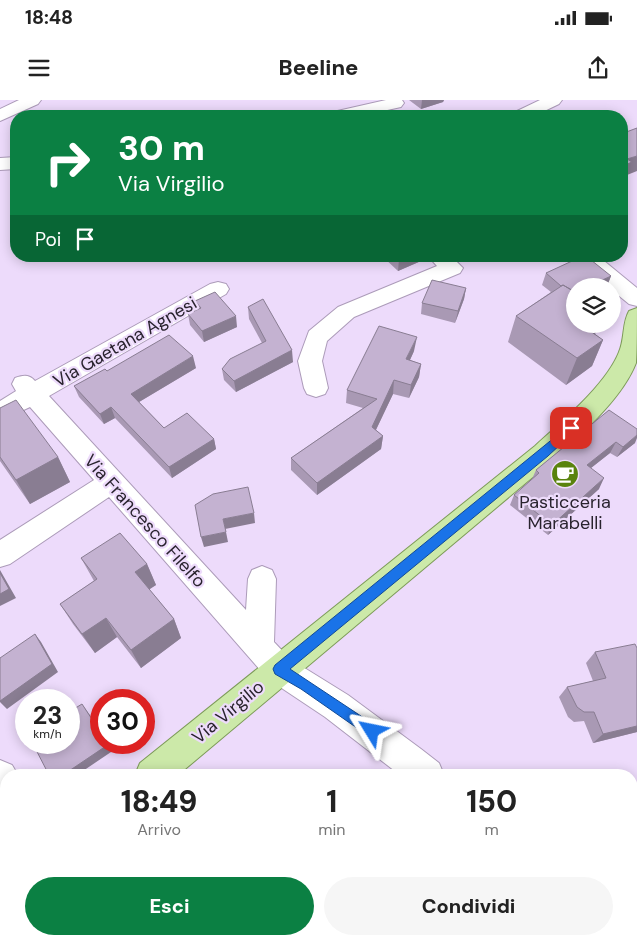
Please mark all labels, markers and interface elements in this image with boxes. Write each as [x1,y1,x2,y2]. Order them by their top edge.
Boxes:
text: 18:48 [25,5,73,30]
text: Beeline [279,53,358,82]
icon: menu [25,54,53,82]
icon: share [584,54,612,82]
text: 30 m [118,125,205,171]
icon: right [35,130,100,195]
text: Via Virgilio [118,169,224,198]
icon: arrive [71,225,99,253]
text: Poi [35,227,61,252]
map controls [566,278,621,333]
button: layers [566,278,621,333]
street label: Via Gaetana Agnesi [49,291,201,393]
pin [550,407,592,449]
icon: arrive [557,414,585,442]
street label: Via Francesco Filelfo [79,449,211,593]
cafe icon: Pasticceria Marabelli [550,459,580,489]
place label: Pasticceria Marabelli [519,490,611,535]
street label: Via Virgilio [187,675,269,749]
speed limit sign: 30 [90,689,155,754]
text: 23 [33,699,62,732]
position arrow [345,704,397,756]
text: km/h [33,726,62,742]
text: 18:49 [121,782,197,821]
text: 1 [326,782,337,821]
text: 150 [466,782,517,821]
text: Arrivo [137,819,181,840]
text: min [318,819,345,840]
text: m [485,819,499,840]
button: Esci [25,877,314,935]
button: Condividi [324,877,613,935]

